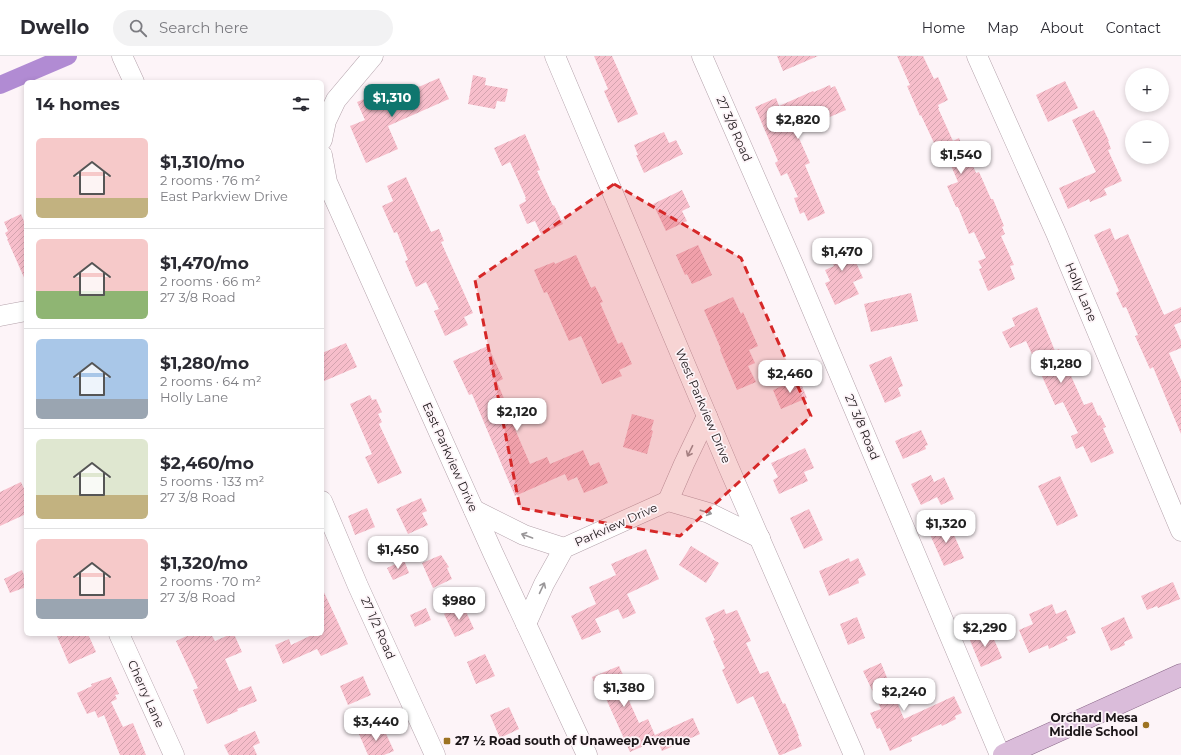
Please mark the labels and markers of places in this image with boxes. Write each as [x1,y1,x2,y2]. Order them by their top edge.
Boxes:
pin: $1,310 [359,84,425,118]
pin: $2,820 [765,106,831,140]
pin: $1,540 [928,141,994,175]
pin: $1,470 [809,238,875,272]
pin: $1,280 [1028,350,1094,384]
pin: $2,460 [757,360,823,394]
pin: $2,120 [484,398,550,432]
pin: $1,320 [913,510,979,544]
pin: $1,450 [365,536,431,570]
pin: $980 [435,587,483,621]
pin: $2,290 [952,614,1018,648]
pin: $1,380 [591,674,657,708]
pin: $2,240 [871,678,937,712]
pin: $3,440 [343,708,409,742]
place label: Orchard Mesa Middle School [1049,710,1138,739]
marker: Orchard Mesa Middle School [1141,720,1151,730]
place label: 27 ½ Road south of Unaweep Avenue [455,733,691,748]
marker: 27 ½ Road south of Unaweep Avenue [442,736,452,746]

